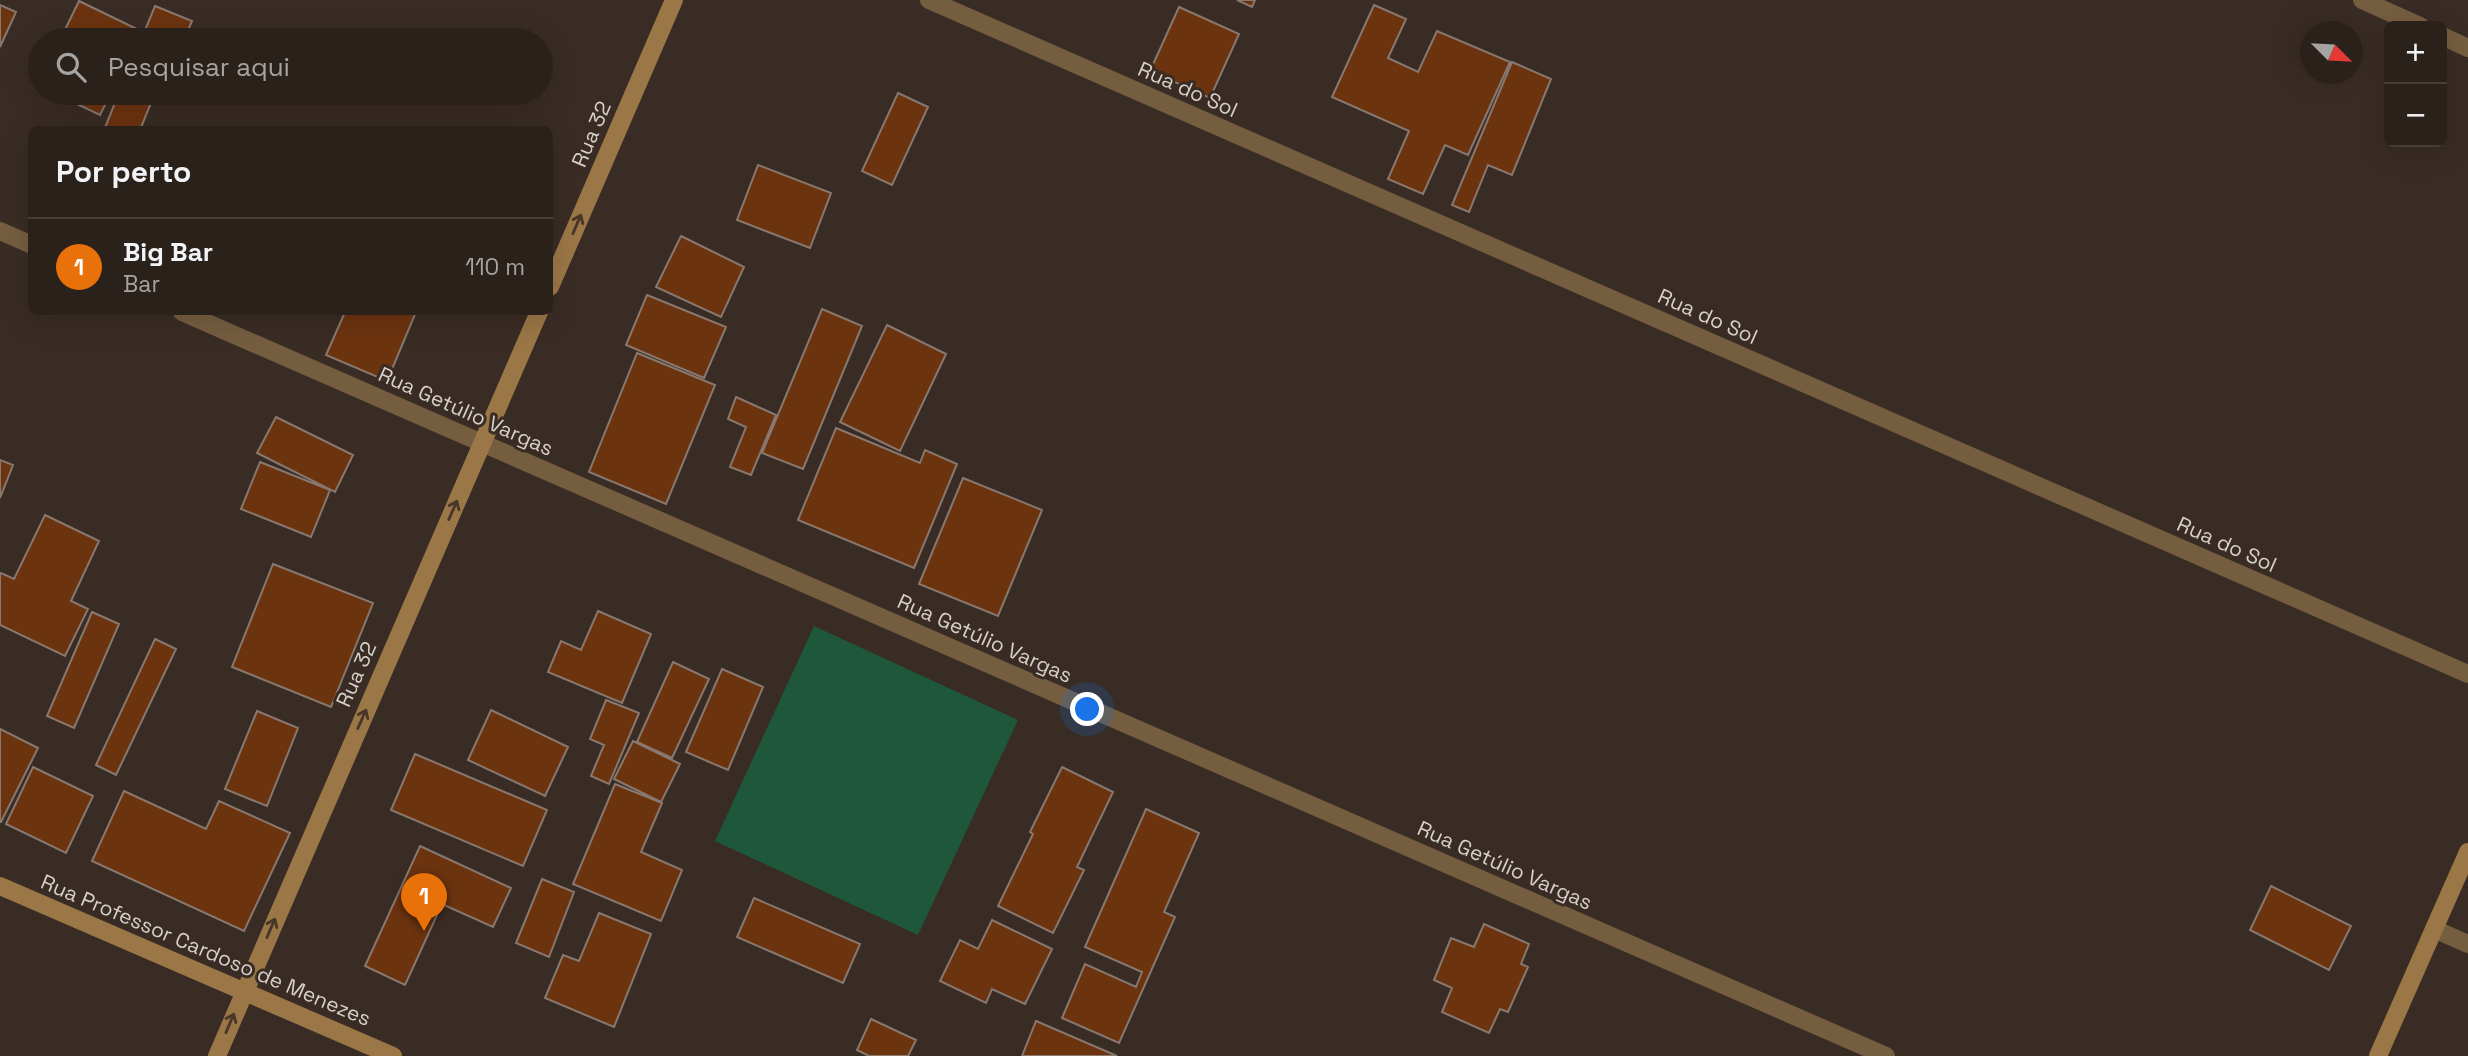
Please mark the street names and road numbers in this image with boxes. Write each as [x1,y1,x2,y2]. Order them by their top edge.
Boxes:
street label: Rua do Sol [1134,55,1242,123]
street label: Rua 32 [565,97,617,171]
street label: Rua do Sol [1654,282,1762,350]
street label: Rua Getúlio Vargas [374,360,558,462]
street label: Rua do Sol [2173,510,2281,578]
street label: Rua Getúlio Vargas [893,587,1077,689]
street label: Rua 32 [330,637,382,711]
street label: Rua Getúlio Vargas [1413,814,1597,916]
street label: Rua Professor Cardoso de Menezes [37,868,375,1032]

